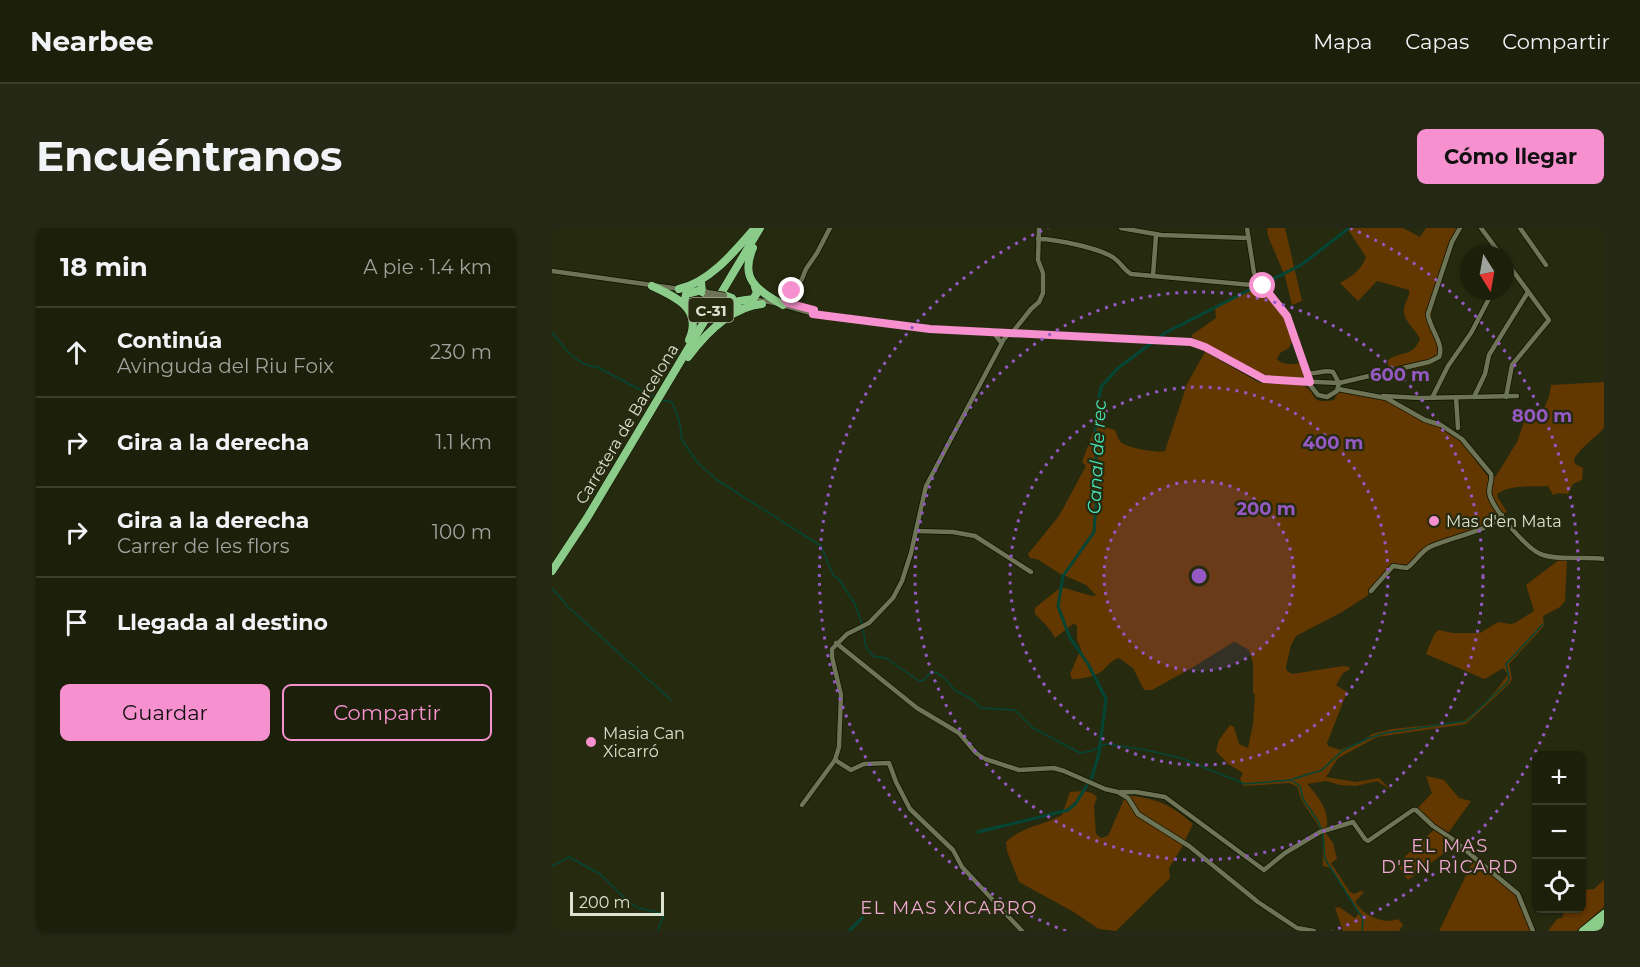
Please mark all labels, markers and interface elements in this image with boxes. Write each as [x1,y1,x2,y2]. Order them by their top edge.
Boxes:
text: Nearbee [30,24,154,58]
text: Mapa [1313,29,1372,54]
text: Capas [1405,29,1469,54]
text: Compartir [1502,29,1610,54]
button: Cómo llegar [1417,129,1604,184]
text: Encuéntranos [36,130,342,182]
north arrow [1460,246,1514,300]
text: 18 min [60,251,148,283]
text: A pie · 1.4 km [363,255,492,279]
route start [1249,272,1275,298]
route end [778,277,804,303]
road number: C-31 [688,298,734,322]
text: Continúa [117,327,222,354]
icon: ahead [60,336,93,369]
text: 230 m [430,340,492,364]
street label: Carretera de Barcelona [572,340,682,508]
text: Avinguda del Riu Foix [117,354,334,378]
text: 600 m [1370,364,1430,386]
water label: Canal de rec [1083,399,1111,515]
text: 800 m [1512,405,1572,427]
icon: right [60,426,93,459]
text: Gira a la derecha [117,429,309,456]
text: 1.1 km [435,430,492,454]
text: 400 m [1303,432,1363,454]
text: 200 m [1236,498,1296,520]
text: Gira a la derecha [117,507,309,534]
place label: Mas d'en Mata [1446,512,1562,531]
marker: Mas d'en Mata [1427,514,1441,528]
icon: right [60,516,93,549]
text: 100 m [432,520,492,544]
text: Carrer de les flors [117,534,290,558]
centre of rings [1189,566,1209,586]
icon: arrive [60,606,93,639]
text: Llegada al destino [117,609,328,636]
button: Guardar [60,684,270,741]
button: Compartir [282,684,492,741]
place label: Masia Can Xicarró [603,724,685,761]
marker: Masia Can Xicarró [584,735,598,749]
map controls [1532,751,1586,913]
button: + [1532,751,1586,805]
button: − [1532,805,1586,859]
district label: EL MAS D'EN RICARD [1381,835,1519,878]
button: locate [1532,859,1586,913]
scale bar [570,889,664,916]
text: 200 m [579,893,630,912]
district label: EL MAS XICARRO [860,897,1038,919]

